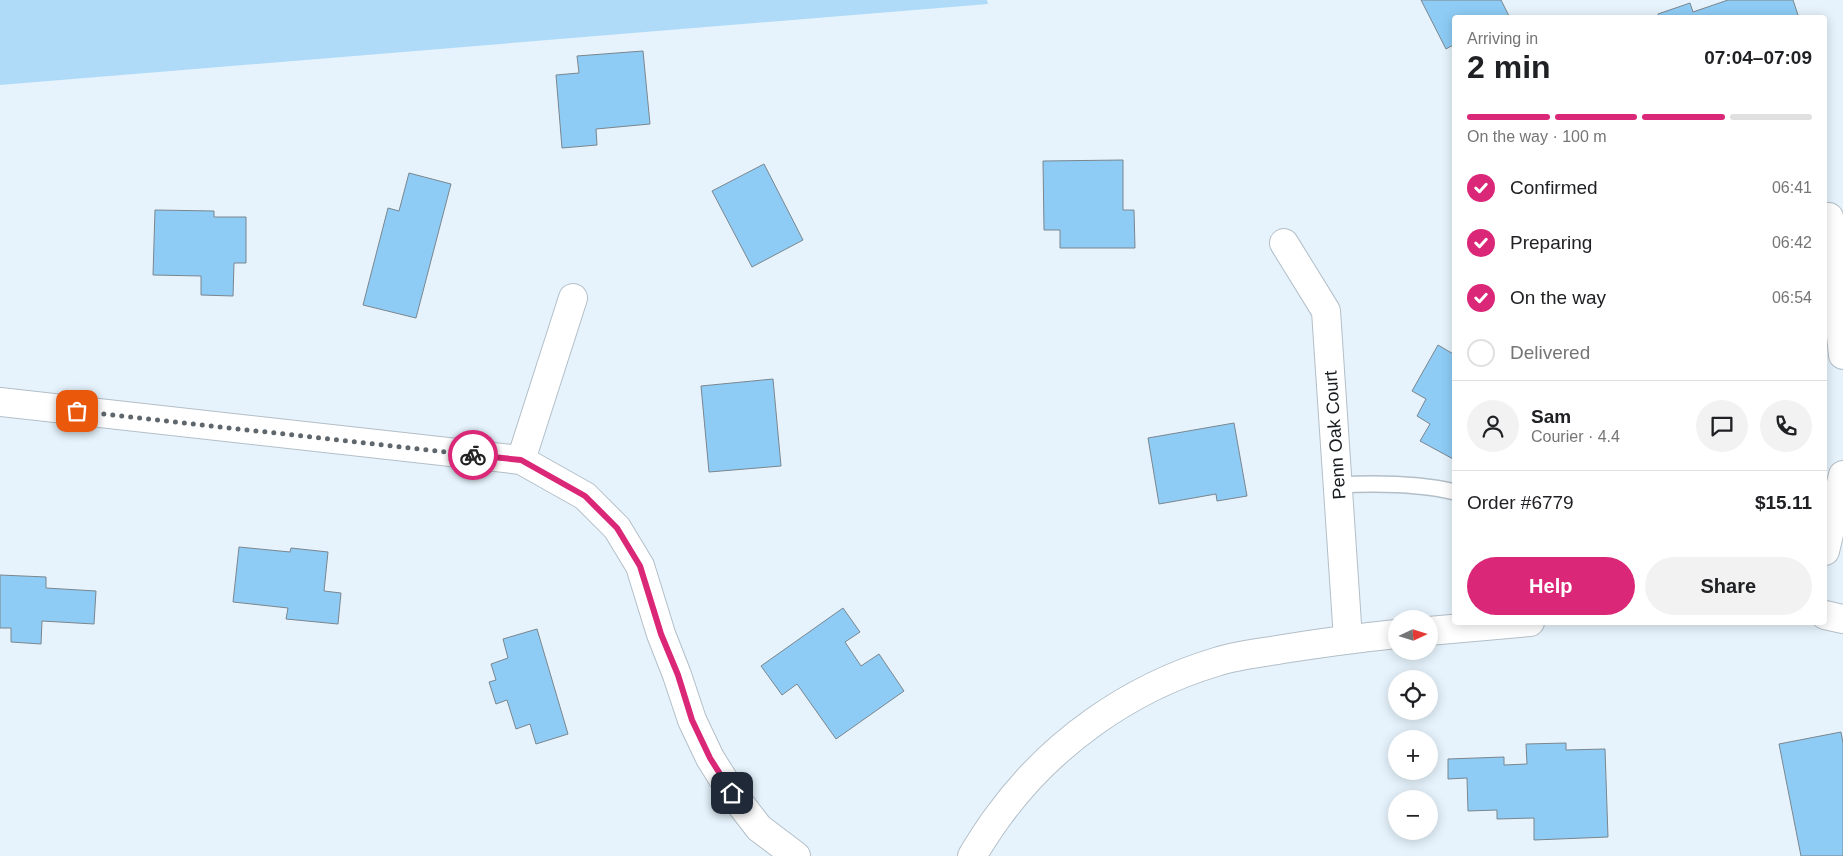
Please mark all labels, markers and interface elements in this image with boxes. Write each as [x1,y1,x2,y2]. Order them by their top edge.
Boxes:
text: Arriving in [1467,30,1538,47]
text: 07:04–07:09 [1704,47,1812,68]
text: 2 min [1467,49,1551,85]
text: On the way · 100 m [1467,128,1607,145]
icon: check [1467,174,1495,202]
text: Confirmed [1510,177,1598,198]
text: 06:41 [1772,179,1812,196]
icon: check [1467,229,1495,257]
text: Preparing [1510,232,1592,253]
text: 06:42 [1772,234,1812,251]
icon: check [1467,284,1495,312]
text: On the way [1510,287,1606,308]
text: 06:54 [1772,289,1812,306]
text: Delivered [1510,342,1590,363]
street label: Penn Oak Court [1321,370,1349,500]
pin [56,390,98,432]
icon: bag [63,397,91,425]
button: person [1467,400,1519,452]
button: chat [1696,400,1748,452]
button: phone [1760,400,1812,452]
text: Sam [1531,406,1571,427]
text: Courier · 4.4 [1531,428,1620,445]
courier [448,430,498,480]
icon: bike [459,441,487,469]
text: Order #6779 [1467,492,1574,513]
text: $15.11 [1755,492,1812,513]
button: Help [1467,557,1635,615]
button: Share [1645,557,1812,615]
north arrow [1388,610,1438,660]
map controls [1388,610,1438,840]
button: locate [1388,670,1438,720]
button: + [1388,730,1438,780]
pin [711,772,753,814]
icon: home [718,779,746,807]
button: − [1388,790,1438,840]

